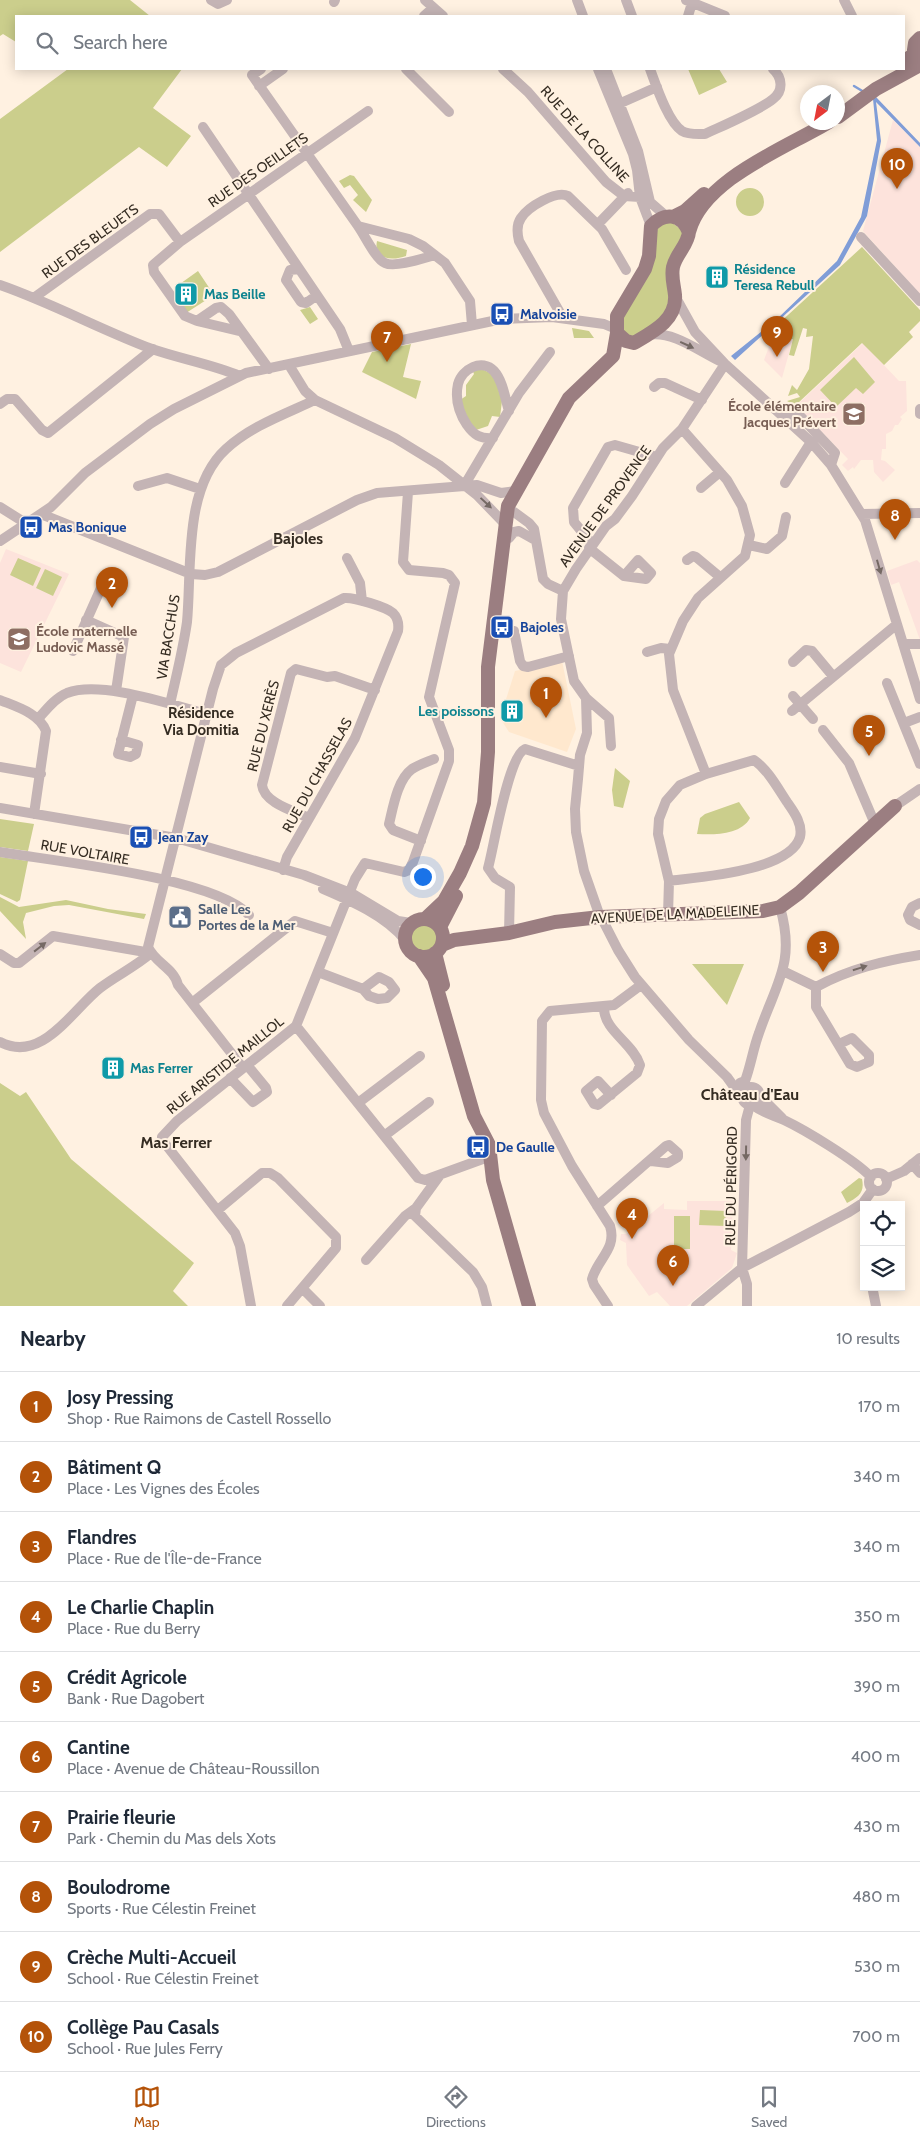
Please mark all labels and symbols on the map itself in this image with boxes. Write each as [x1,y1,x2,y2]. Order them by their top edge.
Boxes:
street label: RUE DE LA COLLINE [537,82,633,186]
north arrow [800,85,845,130]
street label: RUE DES OEILLETS [204,129,312,211]
pin: 10 [881,148,913,189]
street label: RUE DES BLEUETS [38,200,142,282]
place label: Résidence Teresa Rebull [734,260,815,294]
building icon: Résidence Teresa Rebull [704,264,730,290]
building icon: Mas Beille [173,281,199,307]
place label: Mas Beille [204,285,265,303]
bus stop icon: Malvoisie [489,301,515,327]
place label: Malvoisie [520,305,577,323]
pin: 9 [761,316,793,357]
pin: 7 [371,321,403,362]
one-way arrow [680,341,694,349]
place label: École élémentaire Jacques Prévert [728,397,836,431]
school or university icon: École élémentaire Jacques Prévert [841,401,867,427]
street label: AVENUE DE PROVENCE [555,442,655,570]
one-way arrow [479,497,491,509]
pin: 8 [879,499,911,540]
bus stop icon: Mas Bonique [18,514,44,540]
place label: Mas Bonique [48,518,126,536]
district label: Bajoles [273,529,323,548]
one-way arrow [875,560,883,575]
pin: 2 [96,567,128,608]
street label: VIA BACCHUS [152,593,184,681]
bus stop icon: Bajoles [489,614,515,640]
place label: Bajoles [520,618,564,636]
place label: École maternelle Ludovic Massé [36,622,137,656]
school or university icon: École maternelle Ludovic Massé [6,626,32,652]
pin: 1 [530,677,562,718]
street label: RUE DU XERÈS [243,679,283,773]
building icon: Les poissons [499,698,525,724]
place label: Les poissons [418,702,494,720]
district label: Résidence Via Domitia [163,704,239,739]
street label: RUE DU CHASSELAS [278,715,356,835]
pin: 5 [853,715,885,756]
bus stop icon: Jean Zay [128,824,154,850]
place label: Jean Zay [157,828,209,846]
street label: RUE VOLTAIRE [39,835,131,869]
your location [410,864,436,890]
place label: Salle Les Portes de la Mer [198,900,296,934]
street label: AVENUE DE LA MADELEINE [590,901,760,927]
public building icon: Salle Les Portes de la Mer [167,904,193,930]
pin: 3 [807,931,839,972]
one-way arrow [33,941,46,952]
one-way arrow [853,963,868,971]
street label: RUE ARISTIDE MAILLOL [163,1012,287,1118]
building icon: Mas Ferrer [100,1055,126,1081]
place label: Mas Ferrer [130,1059,193,1077]
district label: Château d'Eau [701,1085,799,1104]
street label: RUE DU PÉRIGORD [721,1126,741,1246]
district label: Mas Ferrer [140,1133,213,1152]
bus stop icon: De Gaulle [465,1134,491,1160]
place label: De Gaulle [496,1138,555,1156]
one-way arrow [742,1146,750,1162]
pin: 4 [616,1198,648,1239]
pin: 6 [657,1245,689,1286]

